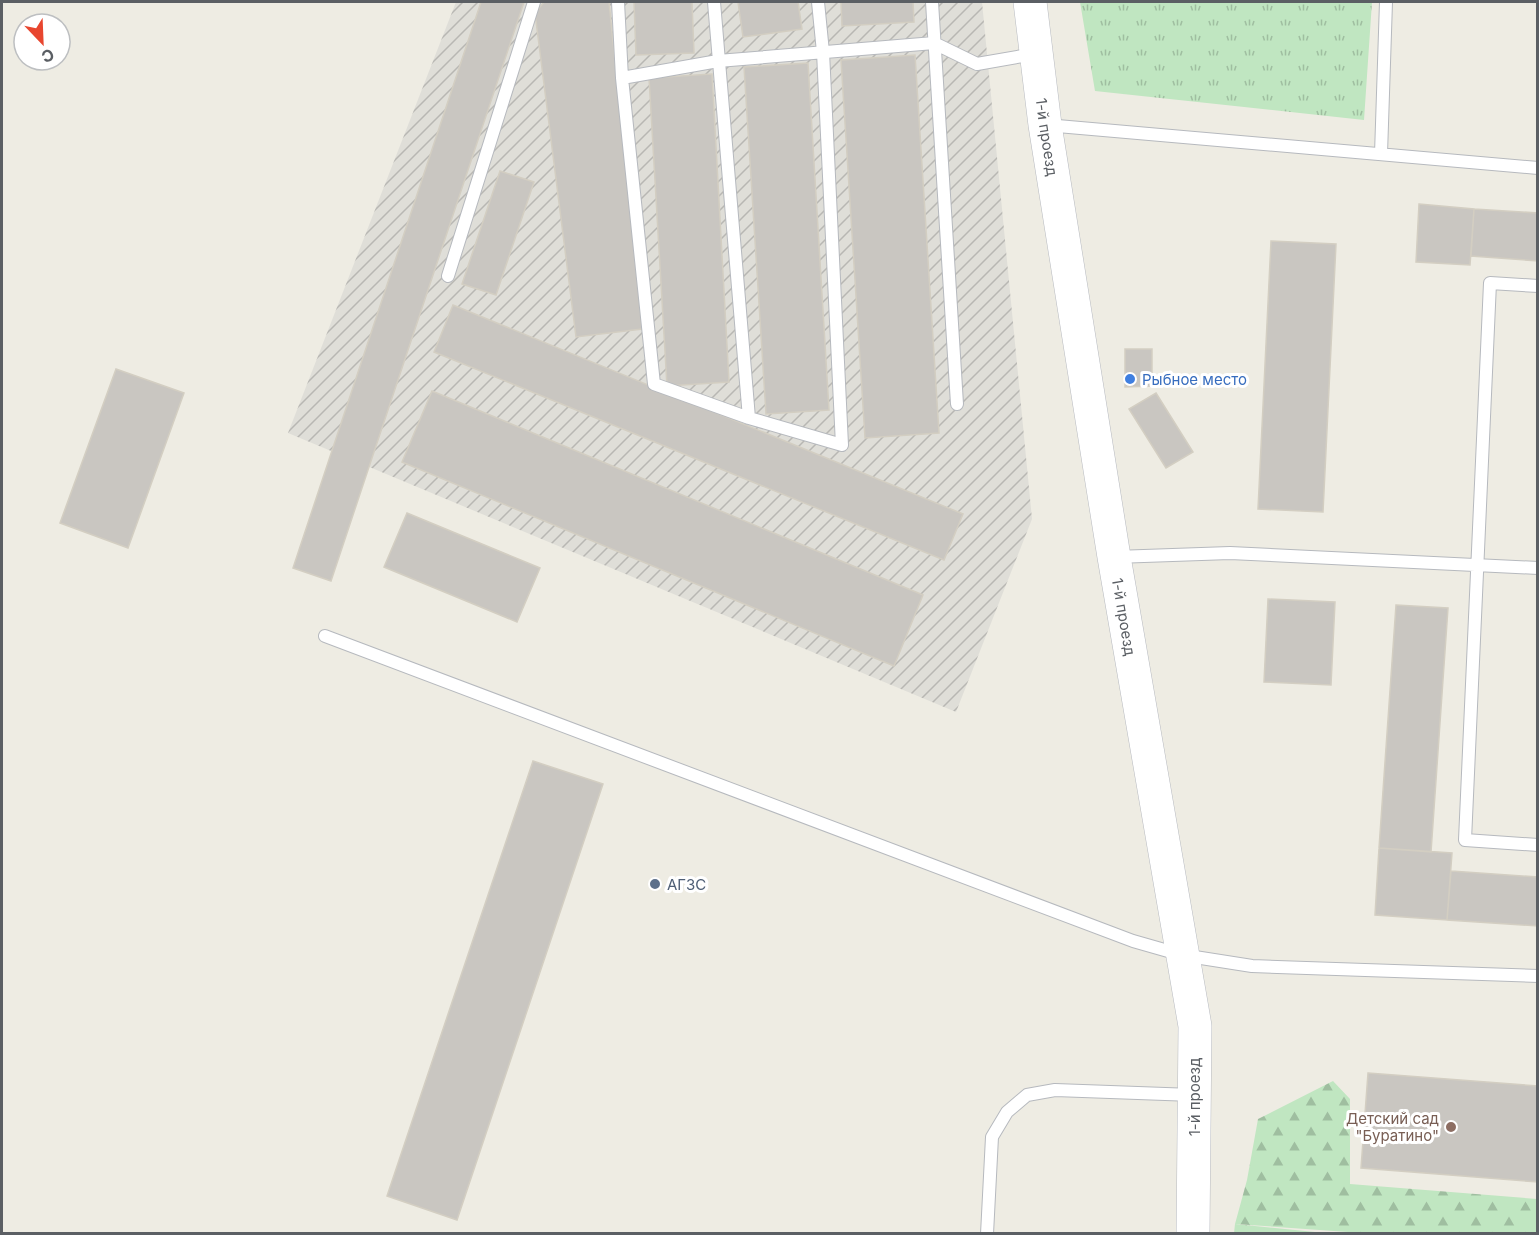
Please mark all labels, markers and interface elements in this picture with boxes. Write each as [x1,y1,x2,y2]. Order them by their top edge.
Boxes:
north arrow [12,12,72,72]
text: С [38,44,57,67]
street label: 1-й проезд [1032,97,1062,177]
place label: Рыбное место [1142,370,1247,389]
marker: Рыбное место [1123,372,1137,386]
street label: 1-й проезд [1108,576,1140,657]
place label: АГЗС [667,875,706,894]
marker: АГЗС [648,877,662,891]
street label: 1-й проезд [1185,1058,1204,1136]
place label: Детский сад "Буратино" [1346,1109,1439,1145]
marker: Детский сад "Буратино" [1444,1120,1458,1134]

